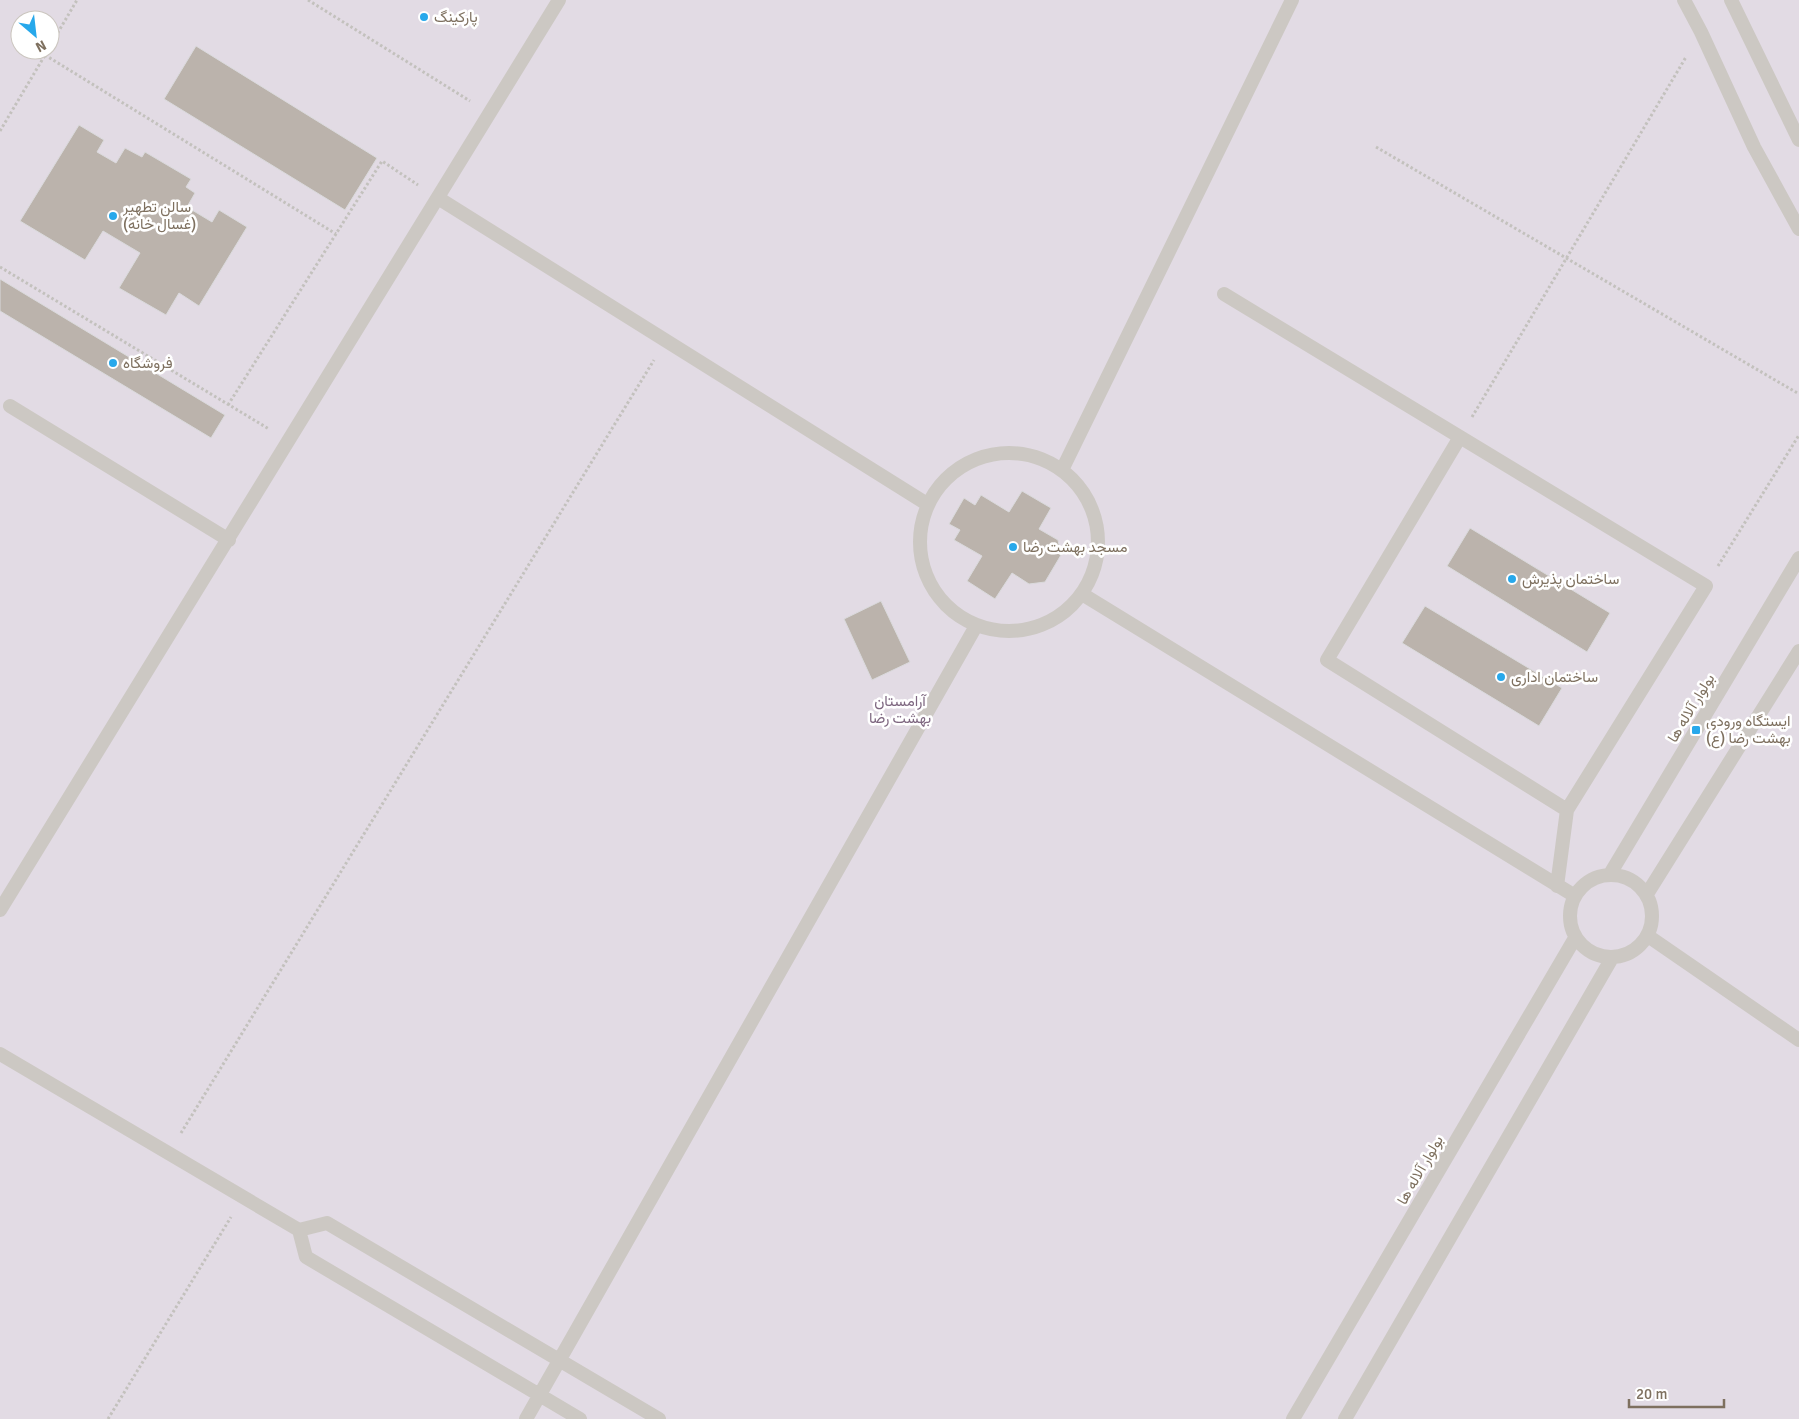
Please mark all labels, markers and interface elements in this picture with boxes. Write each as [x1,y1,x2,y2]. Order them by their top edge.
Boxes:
place label: پارکینگ [434,8,478,27]
north arrow [10,10,60,60]
marker: پارکینگ [418,11,430,23]
text: N [33,36,49,56]
place label: سالن تطهیر (غسال خانه) [122,198,196,233]
marker: سالن تطهیر (غسال خانه) [107,210,119,222]
place label: فروشگاه [123,354,173,372]
marker: فروشگاه [107,357,119,369]
place label: مسجد بهشت رضا [1023,538,1127,556]
marker: مسجد بهشت رضا [1007,541,1019,553]
place label: ساختمان پذیرش [1522,570,1620,589]
marker: ساختمان پذیرش [1506,573,1518,585]
place label: ساختمان اداری [1511,668,1598,687]
street label: بولوار آلاله ها [1664,670,1718,746]
marker: ساختمان اداری [1495,671,1507,683]
park label: آرامستان بهشت رضا [869,692,931,727]
place label: ایستگاه ورودی بهشت رضا (ع) [1706,712,1791,749]
marker: ایستگاه ورودی بهشت رضا (ع) [1690,724,1702,736]
street label: بولوار آلاله ها [1393,1132,1447,1208]
scale bar [1629,1376,1724,1408]
text: 20 m [1636,1385,1667,1403]

